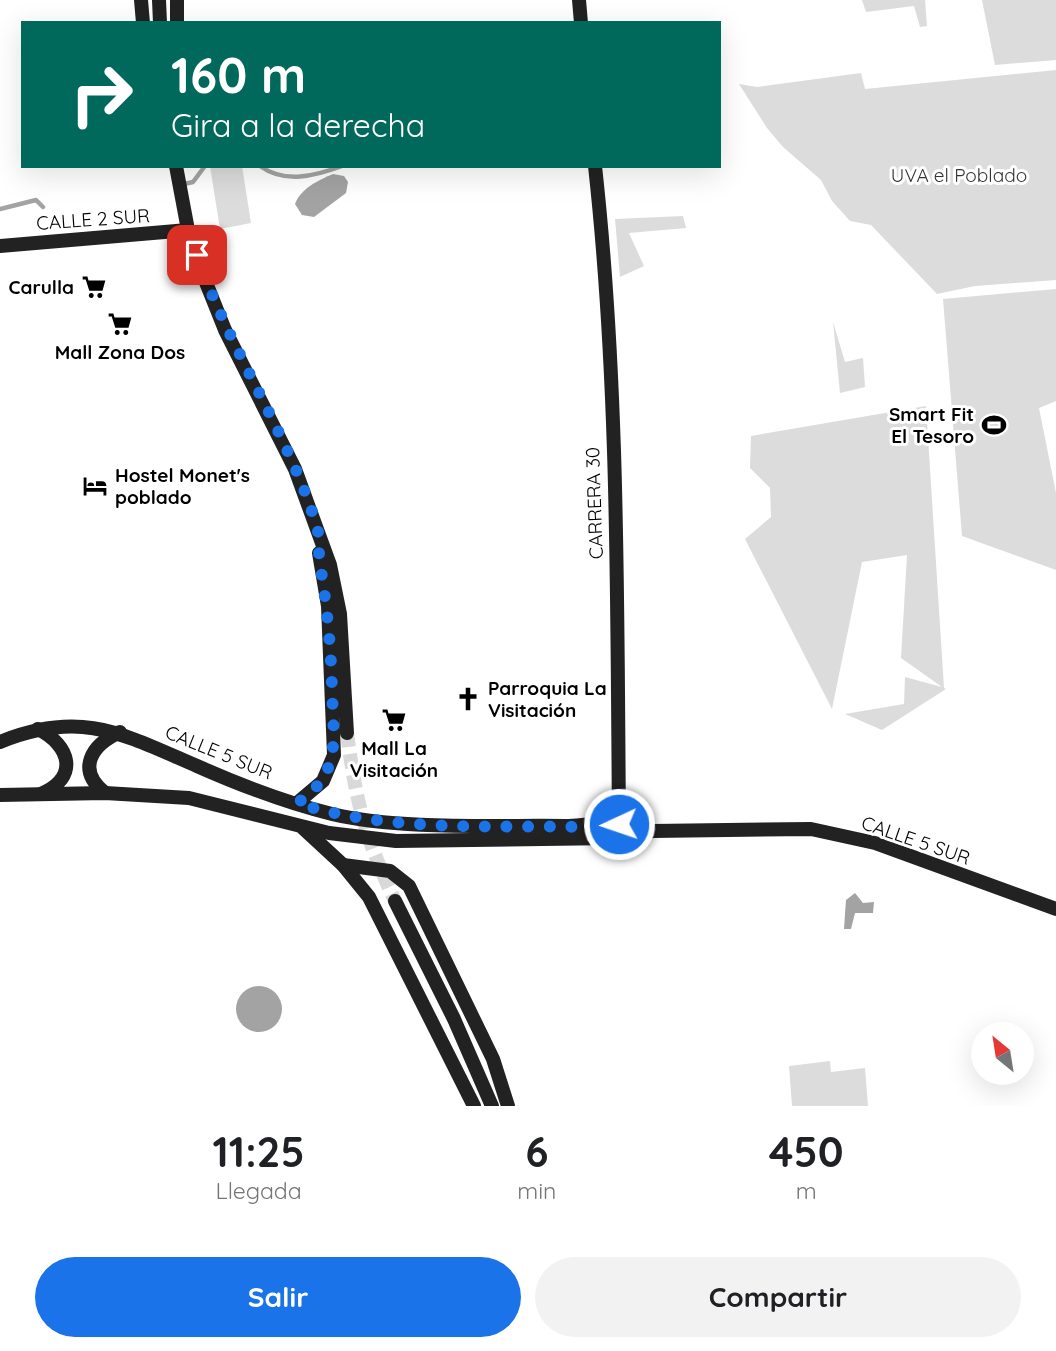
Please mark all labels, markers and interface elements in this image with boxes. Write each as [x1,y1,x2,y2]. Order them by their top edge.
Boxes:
text: 160 m [171,44,306,105]
icon: right [56,49,147,140]
text: Gira a la derecha [171,105,425,145]
park label: UVA el Poblado [891,163,1027,187]
street label: CALLE 2 SUR [36,203,150,235]
pin [167,225,227,285]
icon: arrive [178,236,216,274]
supermarket icon: Carulla [80,273,108,301]
place label: Carulla [9,275,74,299]
supermarket icon: Mall Zona Dos [106,310,134,338]
place label: Mall Zona Dos [55,340,185,364]
place label: Smart Fit El Tesoro [889,402,974,448]
sports icon: Smart Fit El Tesoro [980,411,1008,439]
street label: CARRERA 30 [580,446,608,560]
place label: Hostel Monet's poblado [115,463,250,509]
hotel icon: Hostel Monet's poblado [81,472,109,500]
place label: Parroquia La Visitación [488,676,607,722]
church icon: Parroquia La Visitación [454,685,482,713]
supermarket icon: Mall La Visitación [380,706,408,734]
street label: CALLE 5 SUR [162,720,276,784]
place label: Mall La Visitación [350,736,438,782]
position arrow [582,787,656,861]
street label: CALLE 5 SUR [858,810,974,870]
north arrow [971,1022,1034,1085]
map controls [971,1022,1034,1085]
text: 11:25 [212,1125,305,1178]
text: 6 [525,1125,548,1178]
text: 450 [769,1125,844,1178]
text: Llegada [215,1176,302,1205]
text: min [517,1176,556,1205]
text: m [796,1176,817,1205]
button: Salir [35,1257,521,1337]
button: Compartir [535,1257,1021,1337]

